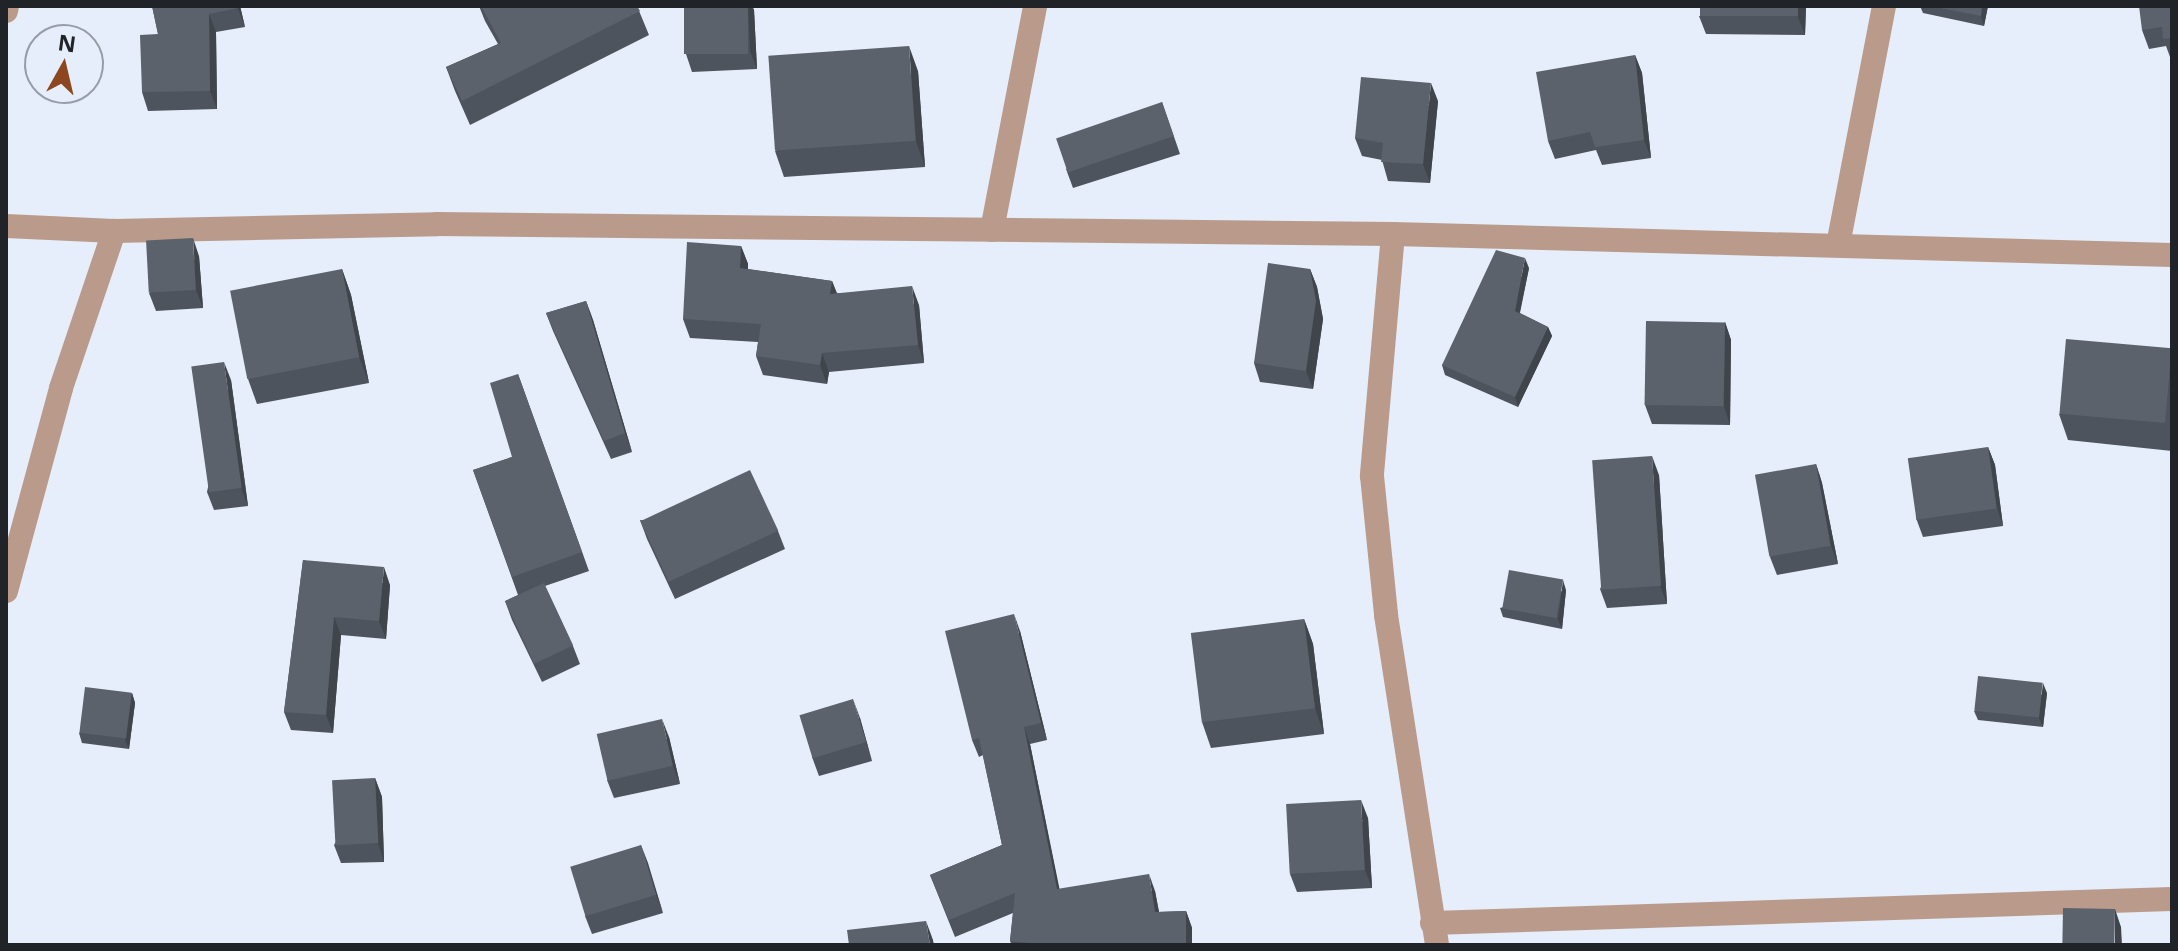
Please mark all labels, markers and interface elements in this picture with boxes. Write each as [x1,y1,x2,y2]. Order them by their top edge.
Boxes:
north arrow [24,24,104,104]
text: N [56,26,78,58]

